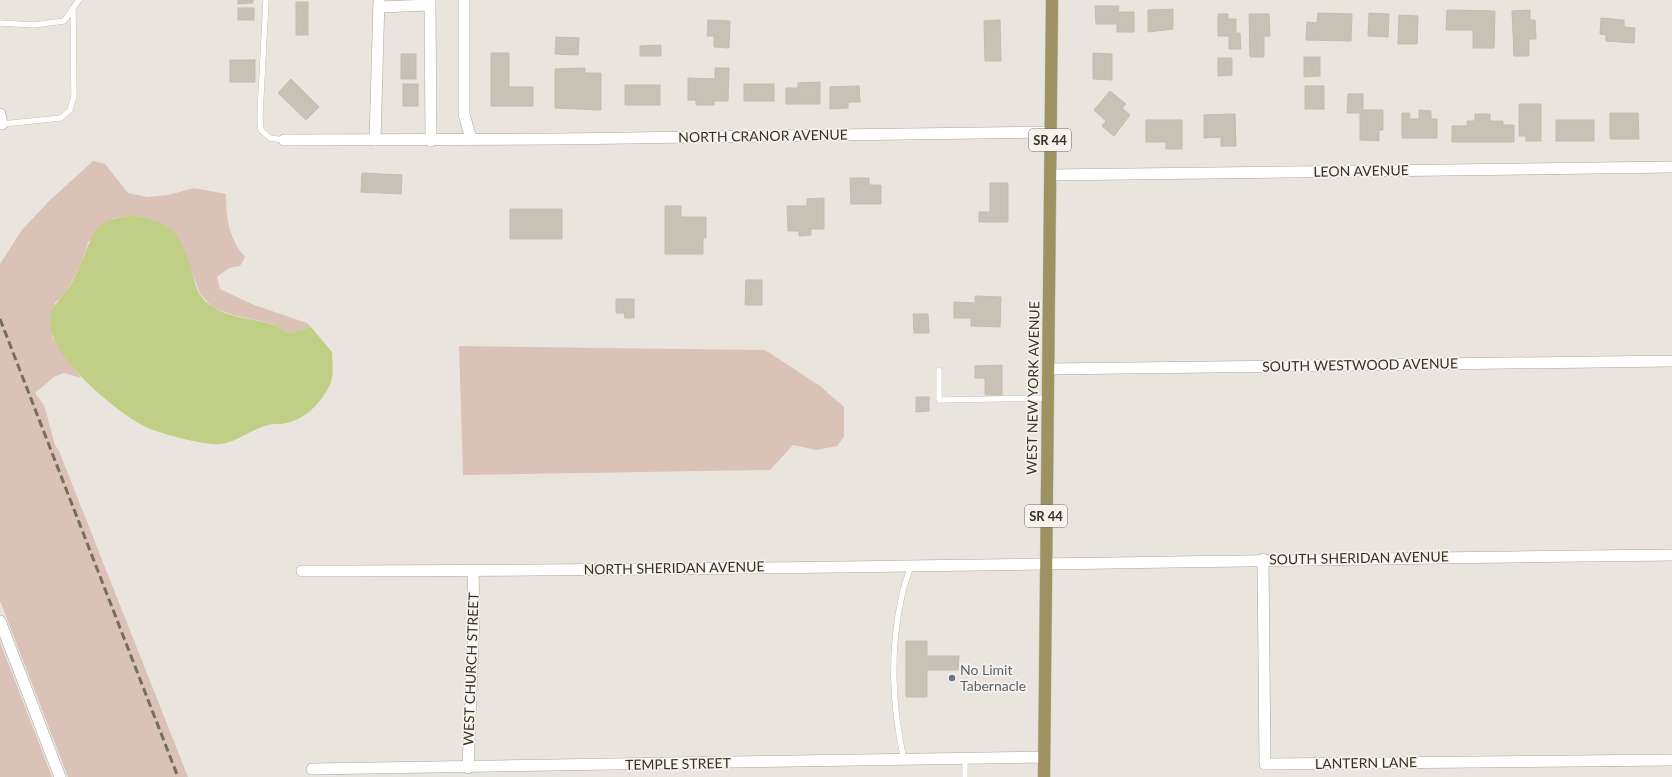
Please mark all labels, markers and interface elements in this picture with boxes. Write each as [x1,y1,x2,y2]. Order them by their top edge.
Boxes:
street label: NORTH CRANOR AVENUE [678,126,848,145]
road number: SR 44 [1029,129,1071,151]
street label: LEON AVENUE [1313,161,1409,180]
street label: WEST NEW YORK AVENUE [1022,301,1043,475]
street label: SOUTH WESTWOOD AVENUE [1262,354,1458,375]
road number: SR 44 [1025,505,1067,527]
street label: SOUTH SHERIDAN AVENUE [1269,547,1449,568]
street label: NORTH SHERIDAN AVENUE [583,557,765,578]
street label: WEST CHURCH STREET [459,591,482,746]
place label: No Limit Tabernacle [960,661,1026,694]
marker: No Limit Tabernacle [947,673,957,683]
street label: LANTERN LANE [1315,753,1417,772]
street label: TEMPLE STREET [625,754,732,773]

